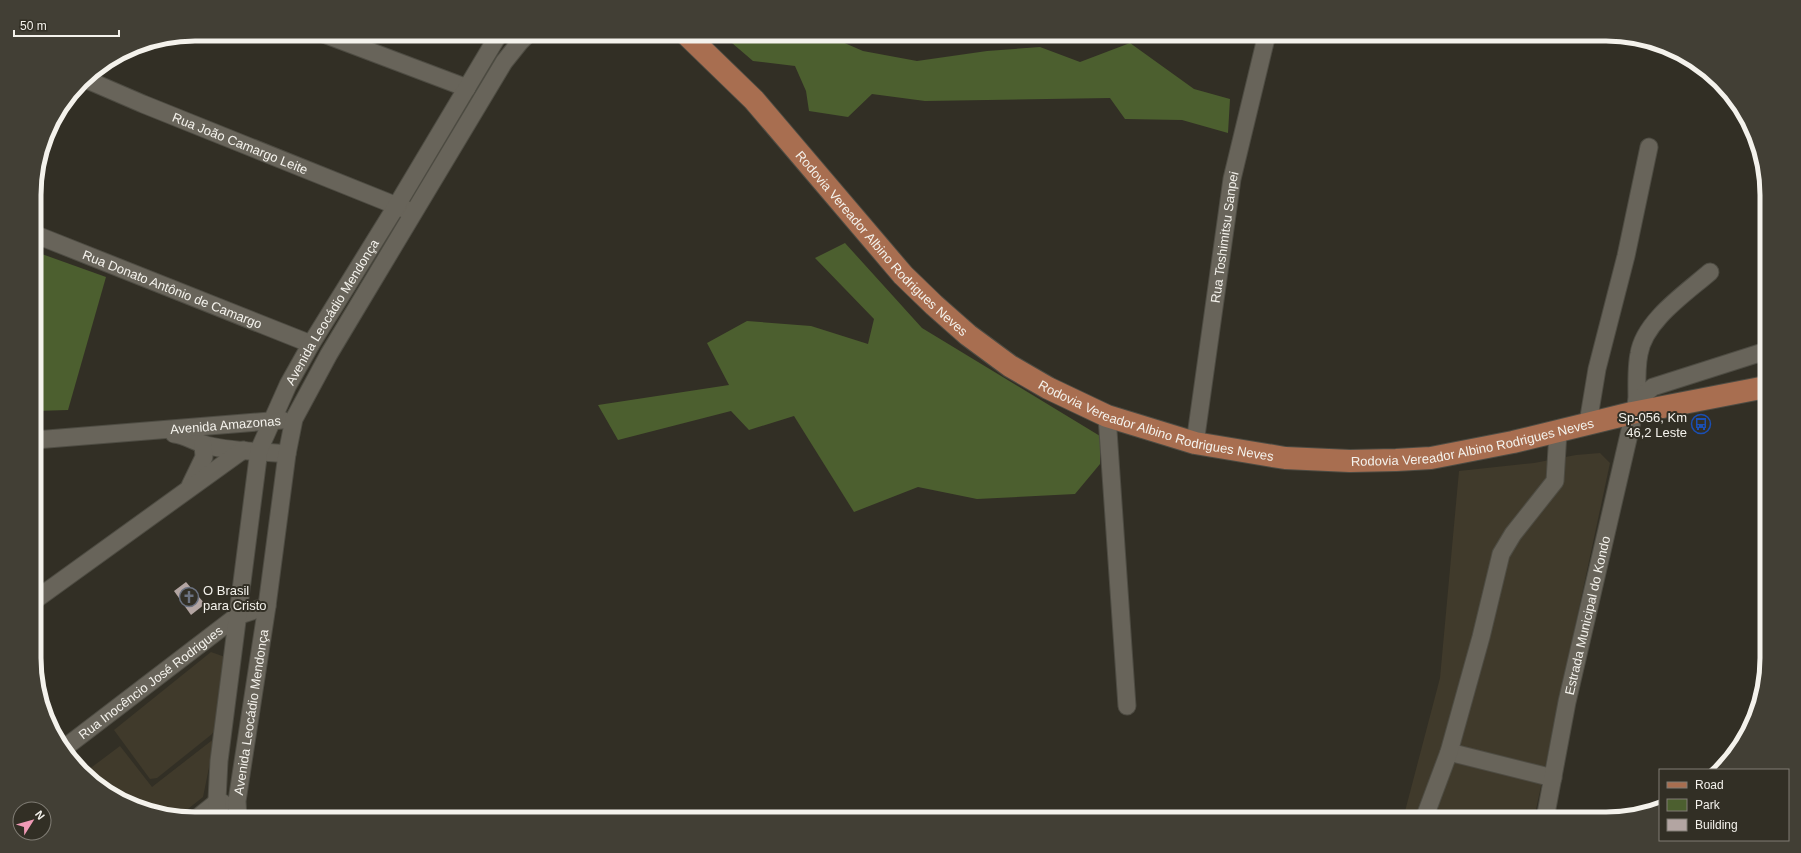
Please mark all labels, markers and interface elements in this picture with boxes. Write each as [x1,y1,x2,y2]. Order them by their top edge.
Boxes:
scale bar [14,12,119,38]
text: 50 m [20,19,47,33]
street label: Rua João Camargo Leite [170,109,310,177]
street label: Rodovia Vereador Albino Rodrigues Neves [793,148,971,339]
street label: Rua Toshimitsu Sanpei [1207,170,1241,304]
street label: Avenida Leocádio Mendonça [282,236,382,387]
street label: Rua Donato Antônio de Camargo [81,247,264,331]
street label: Rodovia Vereador Albino Rodrigues Neves [1036,377,1275,464]
place label: Sp-056, Km 46,2 Leste [1618,410,1687,440]
street label: Avenida Amazonas [169,413,282,437]
bus stop icon: Sp-056, Km 46,2 Leste [1690,413,1712,435]
street label: Rodovia Vereador Albino Rodrigues Neves [1351,415,1596,468]
street label: Estrada Municipal do Kondo [1561,534,1613,696]
place label: O Brasil para Cristo [203,583,267,613]
church icon: O Brasil para Cristo [178,586,200,608]
street label: Rua Inocêncio José Rodrigues [75,622,226,742]
street label: Avenida Leocádio Mendonça [231,627,271,796]
legend [1659,769,1789,841]
text: Road [1695,778,1724,792]
text: Park [1695,798,1721,812]
north arrow [12,801,52,841]
text: N [33,808,47,822]
text: Building [1695,818,1738,832]

